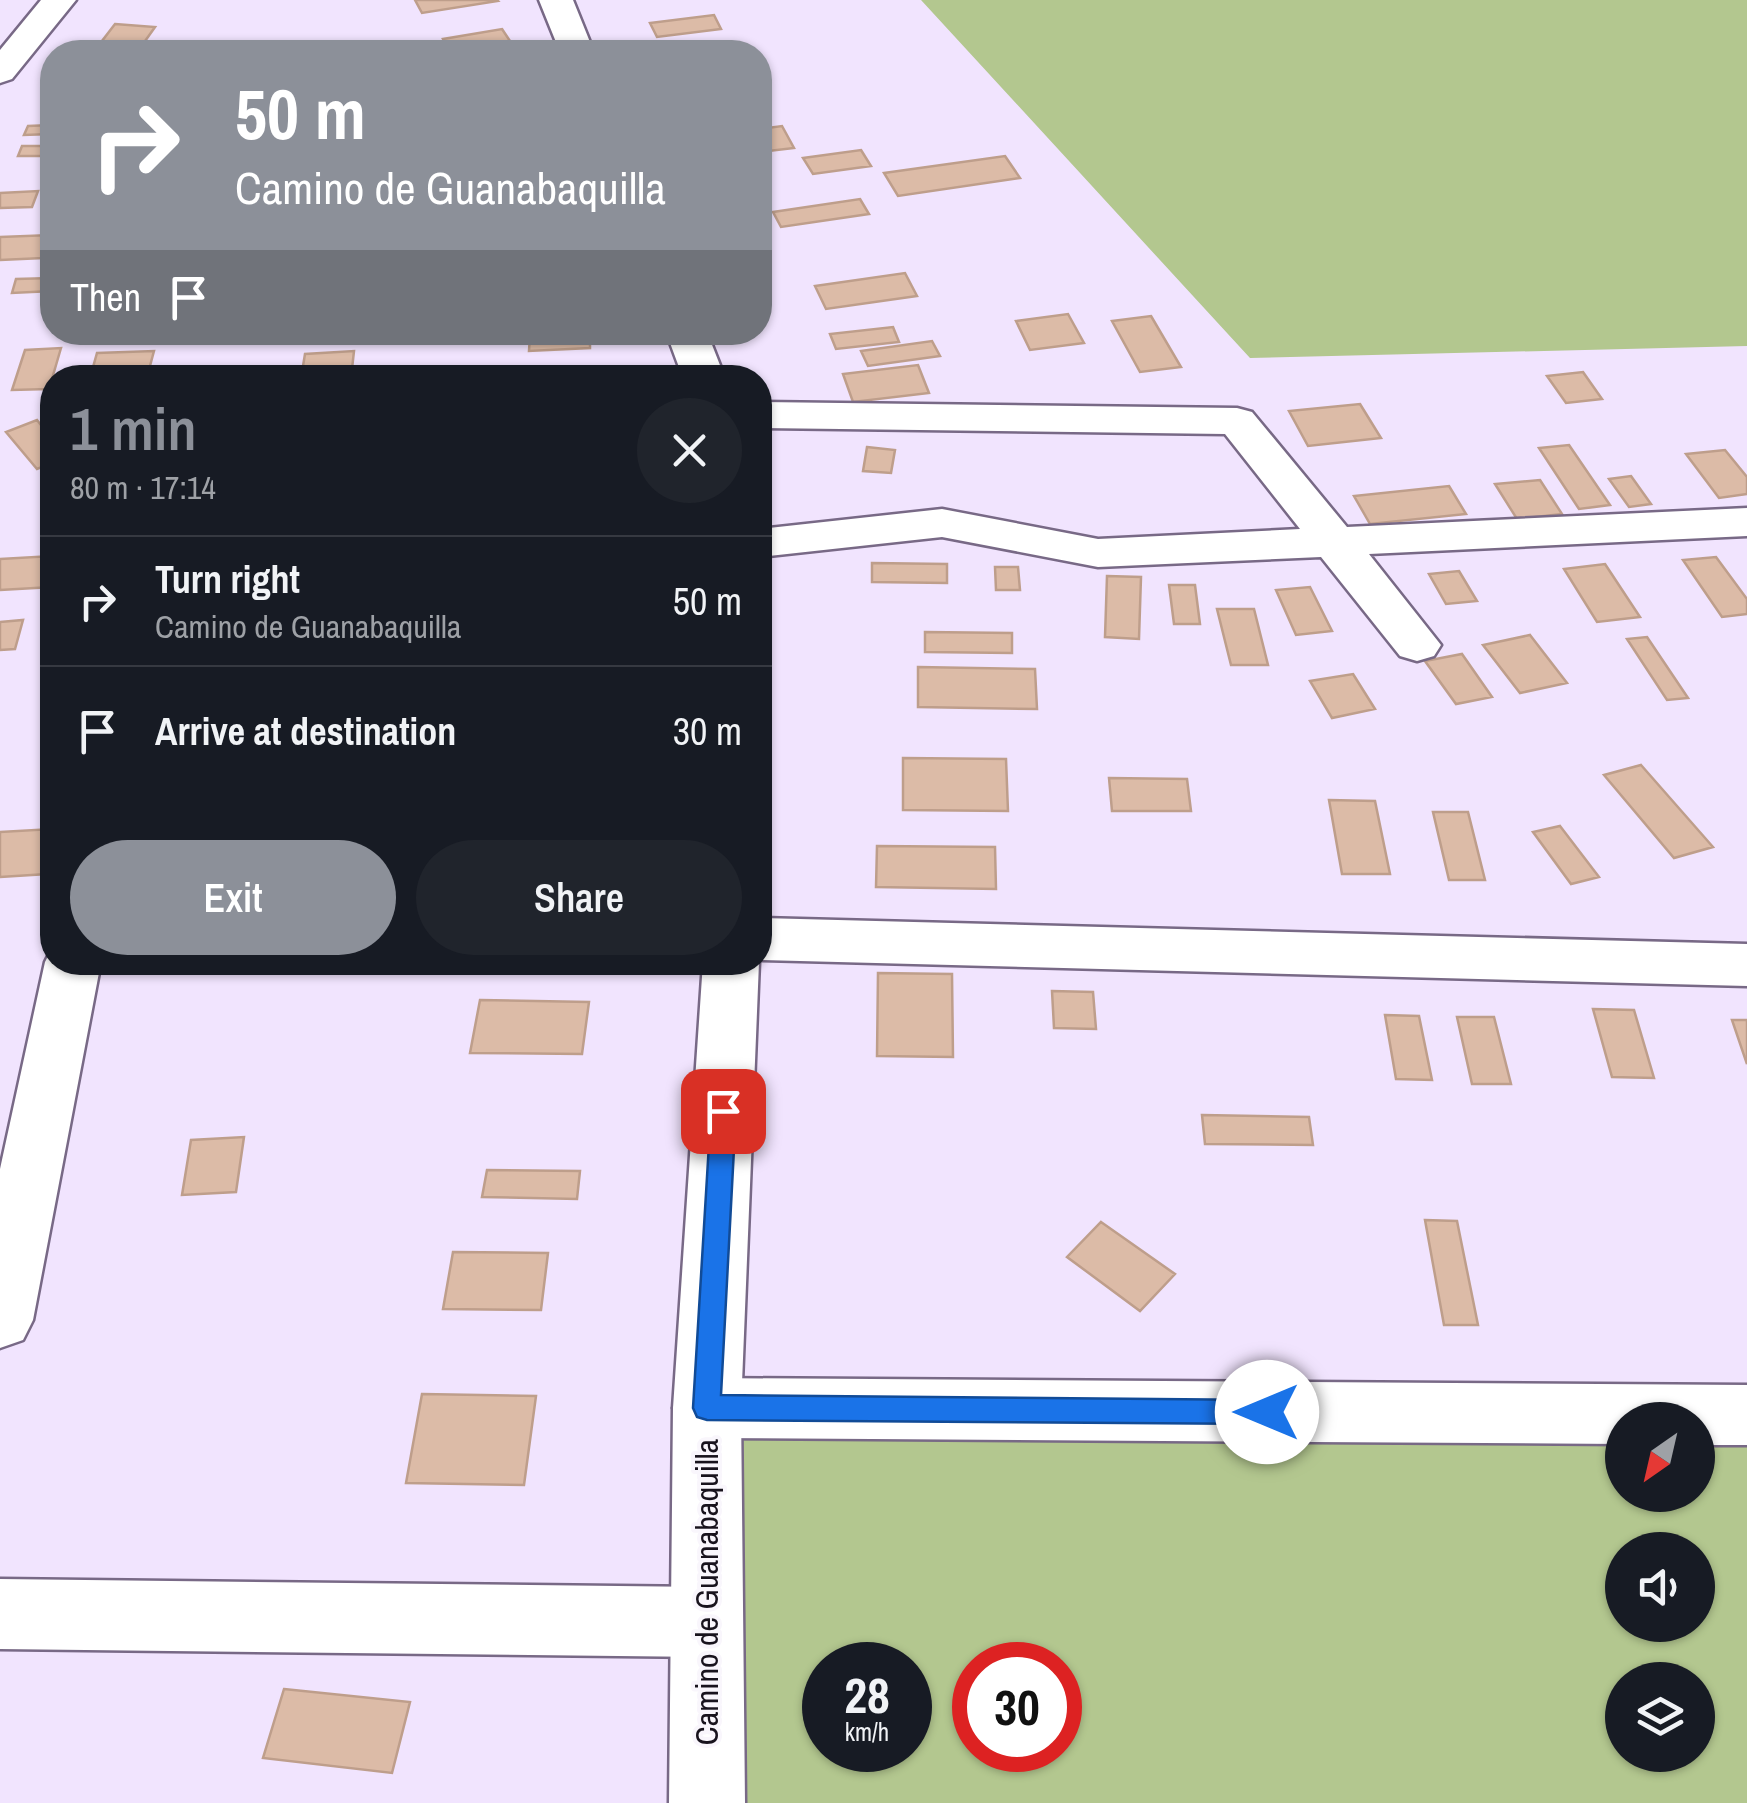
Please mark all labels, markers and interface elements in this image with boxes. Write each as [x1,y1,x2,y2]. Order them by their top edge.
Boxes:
text: 50 m [235,67,366,161]
icon: right [70,80,200,210]
text: Camino de Guanabaquilla [235,157,666,218]
icon: arrive [161,270,216,325]
text: Then [70,272,141,323]
text: 1 min [70,388,197,469]
button: close [637,398,742,503]
text: 80 m · 17:14 [70,466,216,509]
text: Turn right [155,554,300,605]
icon: right [70,574,125,629]
text: 50 m [673,576,742,627]
text: Camino de Guanabaquilla [155,605,461,648]
icon: arrive [70,704,125,759]
text: Arrive at destination [155,706,456,757]
text: 30 m [673,706,742,757]
button: Exit [70,840,396,955]
button: Share [416,840,742,955]
pin [681,1069,766,1154]
icon: arrive [696,1084,751,1139]
position arrow [1215,1360,1319,1464]
north arrow [1605,1402,1715,1512]
map controls [1605,1402,1715,1772]
street label: Camino de Guanabaquilla [685,1438,728,1745]
button: sound [1605,1532,1715,1642]
speed limit sign: 30 [952,1642,1082,1772]
text: 28 [844,1661,890,1729]
button: layers [1605,1662,1715,1772]
text: km/h [845,1715,889,1749]

